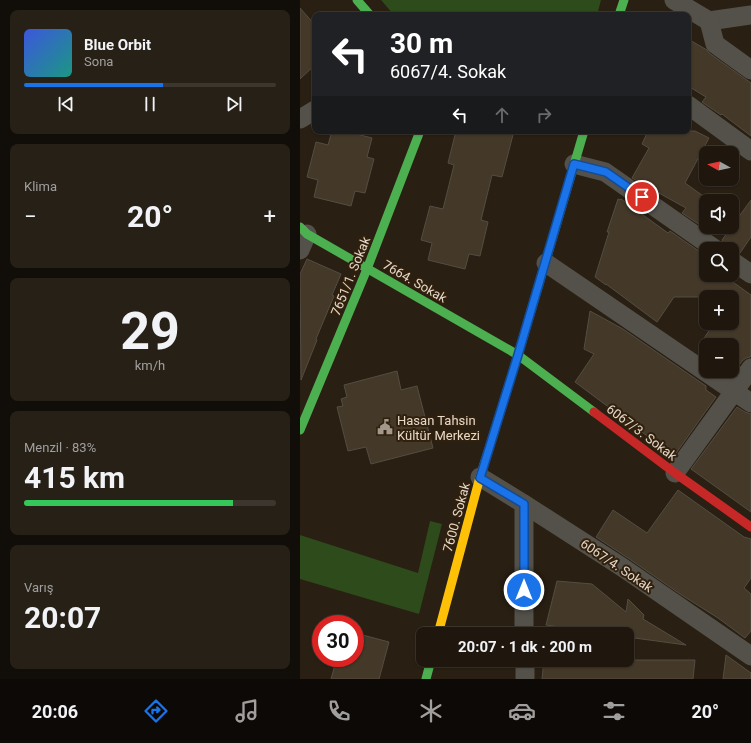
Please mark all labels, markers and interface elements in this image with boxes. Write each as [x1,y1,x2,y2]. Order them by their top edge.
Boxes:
text: 30 m [390,27,453,60]
icon: left [324,28,376,80]
text: Blue Orbit [84,36,151,54]
text: Sona [84,54,113,69]
text: 6067/4. Sokak [390,61,506,82]
icon: previous [55,93,77,115]
icon: pause [139,93,161,115]
icon: next [223,93,245,115]
icon: left [449,104,471,126]
icon: ahead [491,104,513,126]
icon: right [533,104,555,126]
north arrow [699,146,739,186]
map controls [699,146,739,378]
text: Klima [24,179,57,194]
pin [625,180,659,214]
icon: arrive [631,186,653,208]
button: sound [699,194,739,234]
text: 20° [127,199,173,234]
text: − [24,204,37,229]
text: + [264,204,276,229]
street label: 7651/1. Sokak [328,234,373,318]
button: search [699,242,739,282]
street label: 7664. Sokak [380,257,450,306]
button: + [699,290,739,330]
text: 29 [120,301,180,362]
button: − [699,338,739,378]
text: km/h [135,358,165,373]
street label: 6067/3. Sokak [604,401,680,464]
place label: Hasan Tahsin Kültür Merkezi [397,413,480,443]
public building icon: Hasan Tahsin Kültür Merkezi [376,418,394,436]
text: Menzil · 83% [24,440,96,455]
text: 415 km [24,460,125,495]
street label: 7600. Sokak [440,480,473,553]
street label: 6067/4. Sokak [578,536,656,595]
position arrow [503,569,545,611]
text: Varış [24,580,53,595]
text: 20:07 [24,600,101,635]
speed limit sign: 30 [312,615,364,667]
text: 20:07 · 1 dk · 200 m [458,638,592,656]
icon: directions [142,697,170,725]
icon: music [233,697,261,725]
icon: phone [325,697,353,725]
icon: climate [417,697,445,725]
icon: car [508,697,536,725]
icon: filters [600,697,628,725]
text: 20:06 [32,701,78,722]
text: 20° [691,701,719,722]

